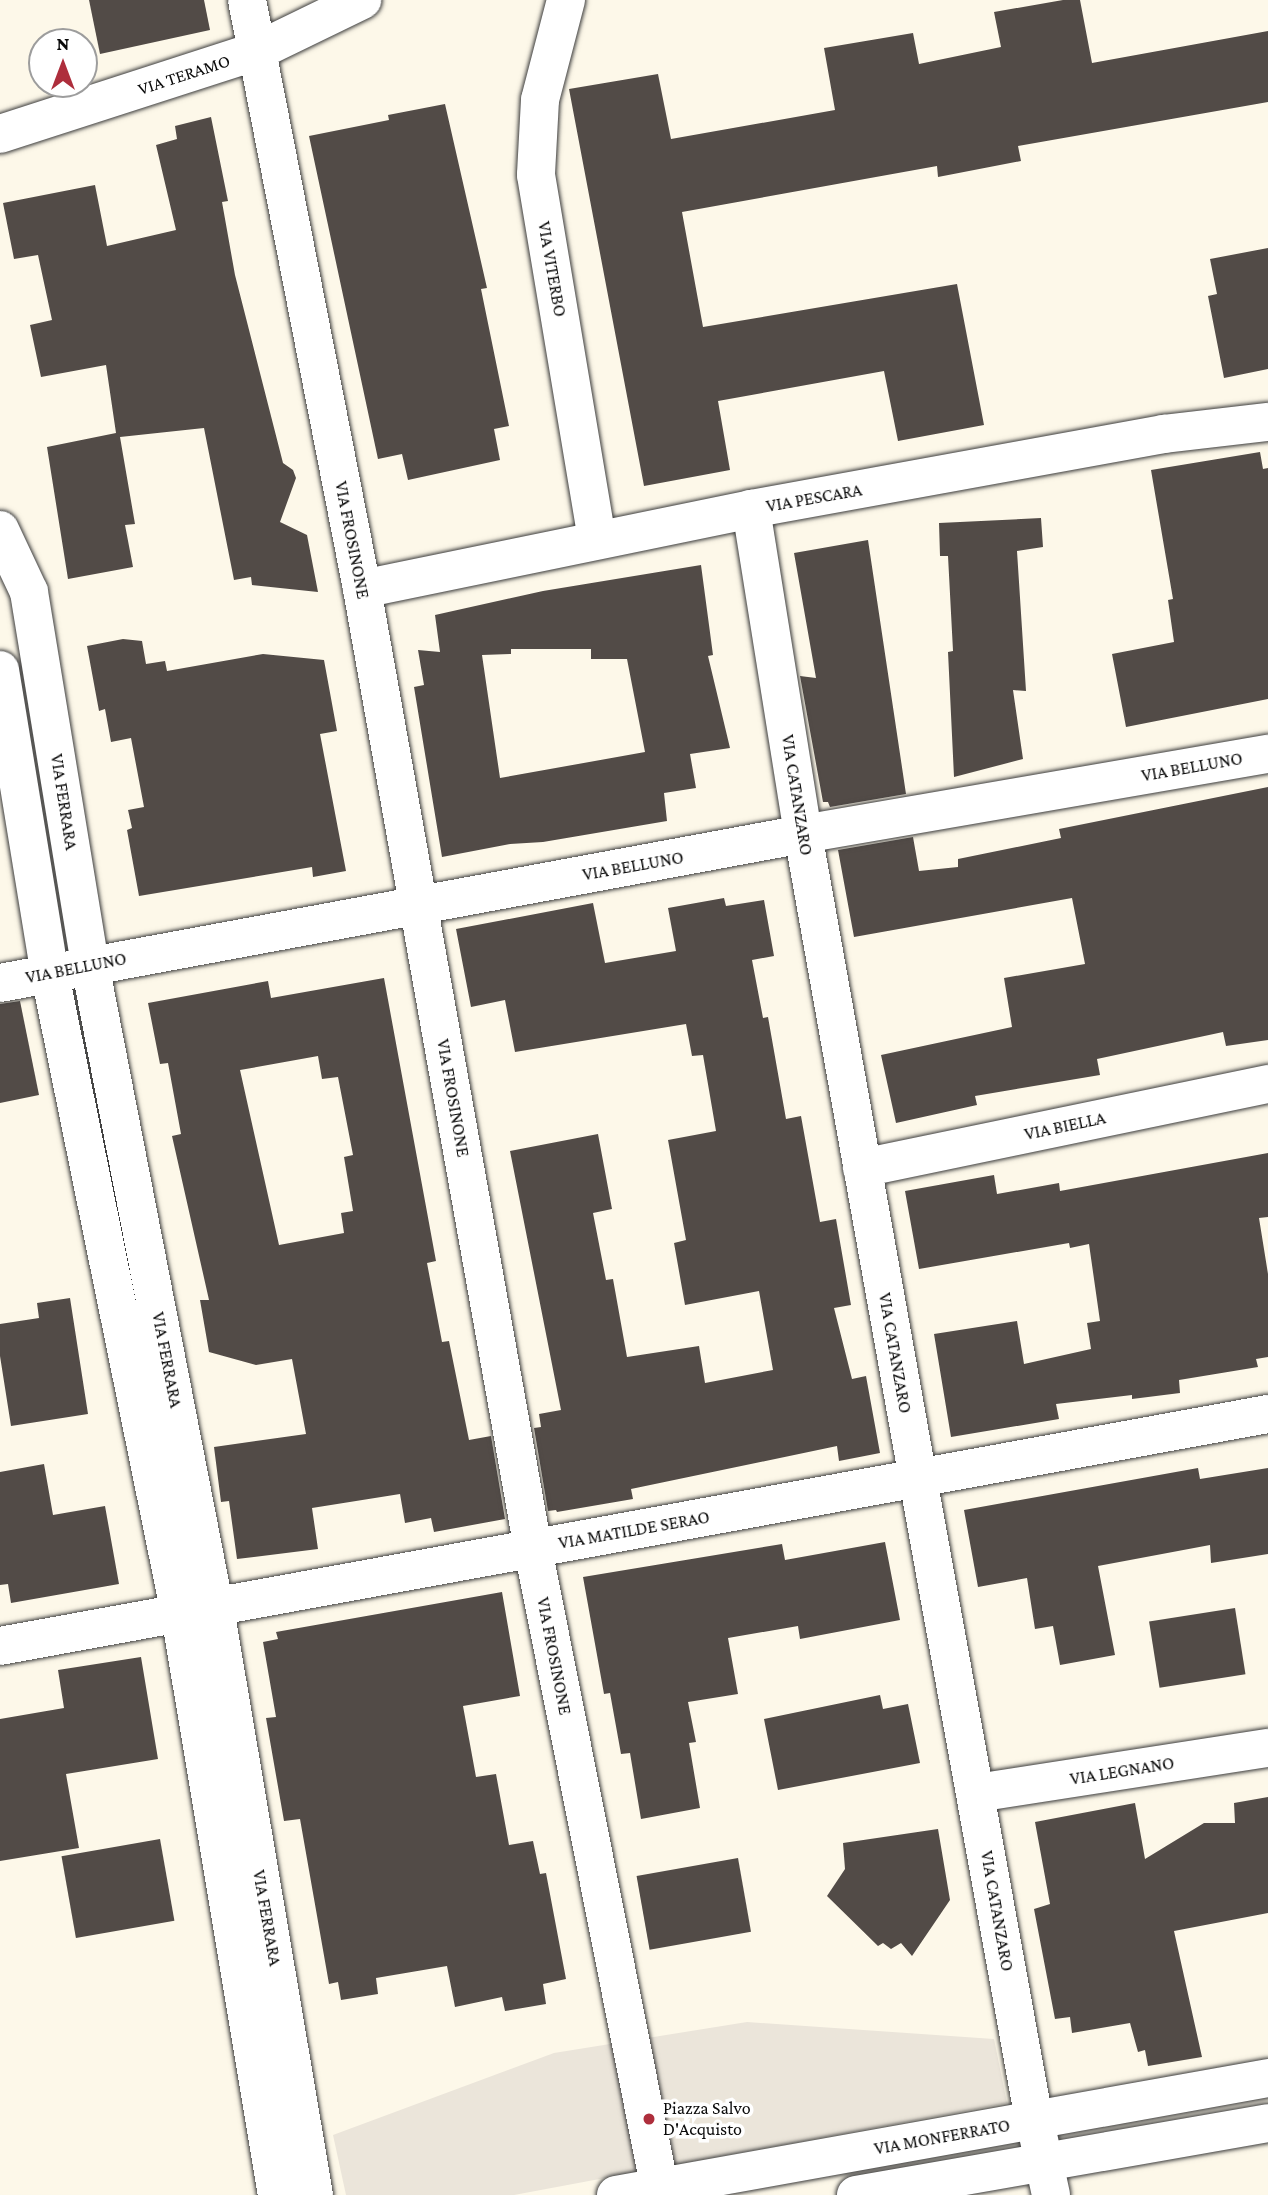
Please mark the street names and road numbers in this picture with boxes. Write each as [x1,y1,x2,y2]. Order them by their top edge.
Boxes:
street label: VIA TERAMO [135,50,233,100]
street label: VIA VITERBO [533,220,571,318]
street label: VIA FROSINONE [330,479,374,601]
street label: VIA PESCARA [764,479,864,517]
street label: VIA CATANZARO [777,733,817,857]
street label: VIA BELLUNO [1140,747,1244,787]
street label: VIA FERRARA [46,752,82,852]
street label: VIA BELLUNO [581,846,685,886]
street label: VIA BELLUNO [24,948,128,988]
street label: VIA FROSINONE [432,1037,474,1159]
street label: VIA BIELLA [1022,1107,1108,1145]
street label: VIA CATANZARO [874,1291,916,1415]
street label: VIA FERRARA [147,1310,187,1410]
street label: VIA MATILDE SERAO [557,1506,711,1554]
street label: VIA FROSINONE [532,1595,576,1717]
street label: VIA LEGNANO [1068,1752,1176,1790]
street label: VIA CATANZARO [976,1849,1018,1973]
street label: VIA FERRARA [248,1868,286,1968]
street label: VIA MONFERRATO [872,2114,1012,2160]

